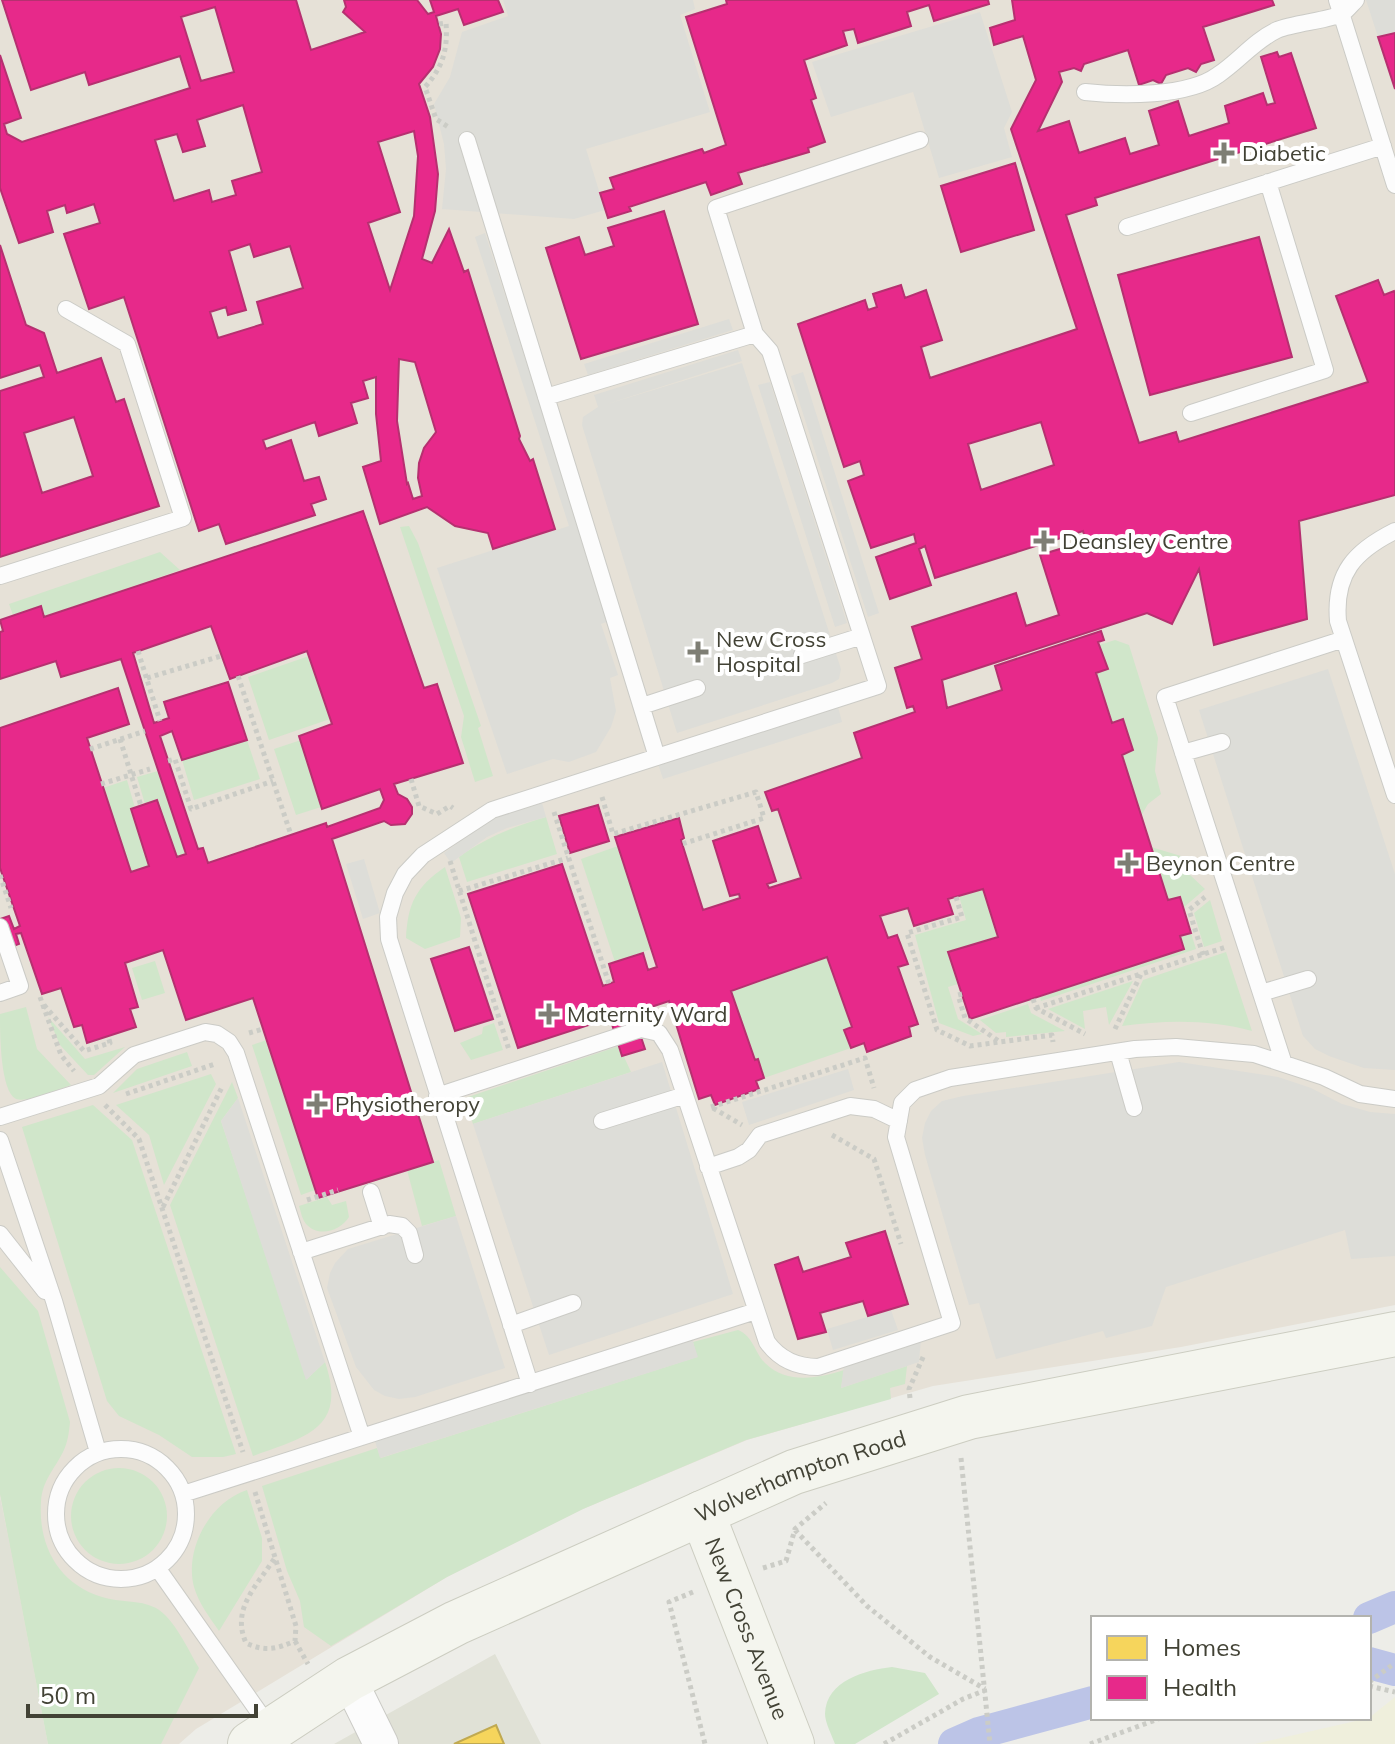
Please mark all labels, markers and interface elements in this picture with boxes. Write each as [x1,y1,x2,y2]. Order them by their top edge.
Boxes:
place label: Diabetic [1242,139,1326,167]
marker: Diabetic [1213,142,1235,164]
place label: Deansley Centre [1062,527,1229,555]
marker: Deansley Centre [1033,530,1055,552]
place label: New Cross Hospital [716,625,826,678]
marker: New Cross Hospital [687,641,709,663]
place label: Beynon Centre [1146,849,1295,877]
marker: Beynon Centre [1117,852,1139,874]
place label: Maternity Ward [567,1000,727,1028]
marker: Maternity Ward [538,1003,560,1025]
place label: Physiotheropy [335,1090,480,1118]
marker: Physiotheropy [306,1093,328,1115]
street label: Wolverhampton Road [690,1424,909,1529]
street label: New Cross Avenue [699,1534,795,1723]
legend [1091,1616,1371,1720]
text: Homes [1163,1632,1241,1662]
scale bar [28,1668,256,1718]
text: Health [1163,1672,1237,1702]
text: 50 m [40,1680,96,1710]

